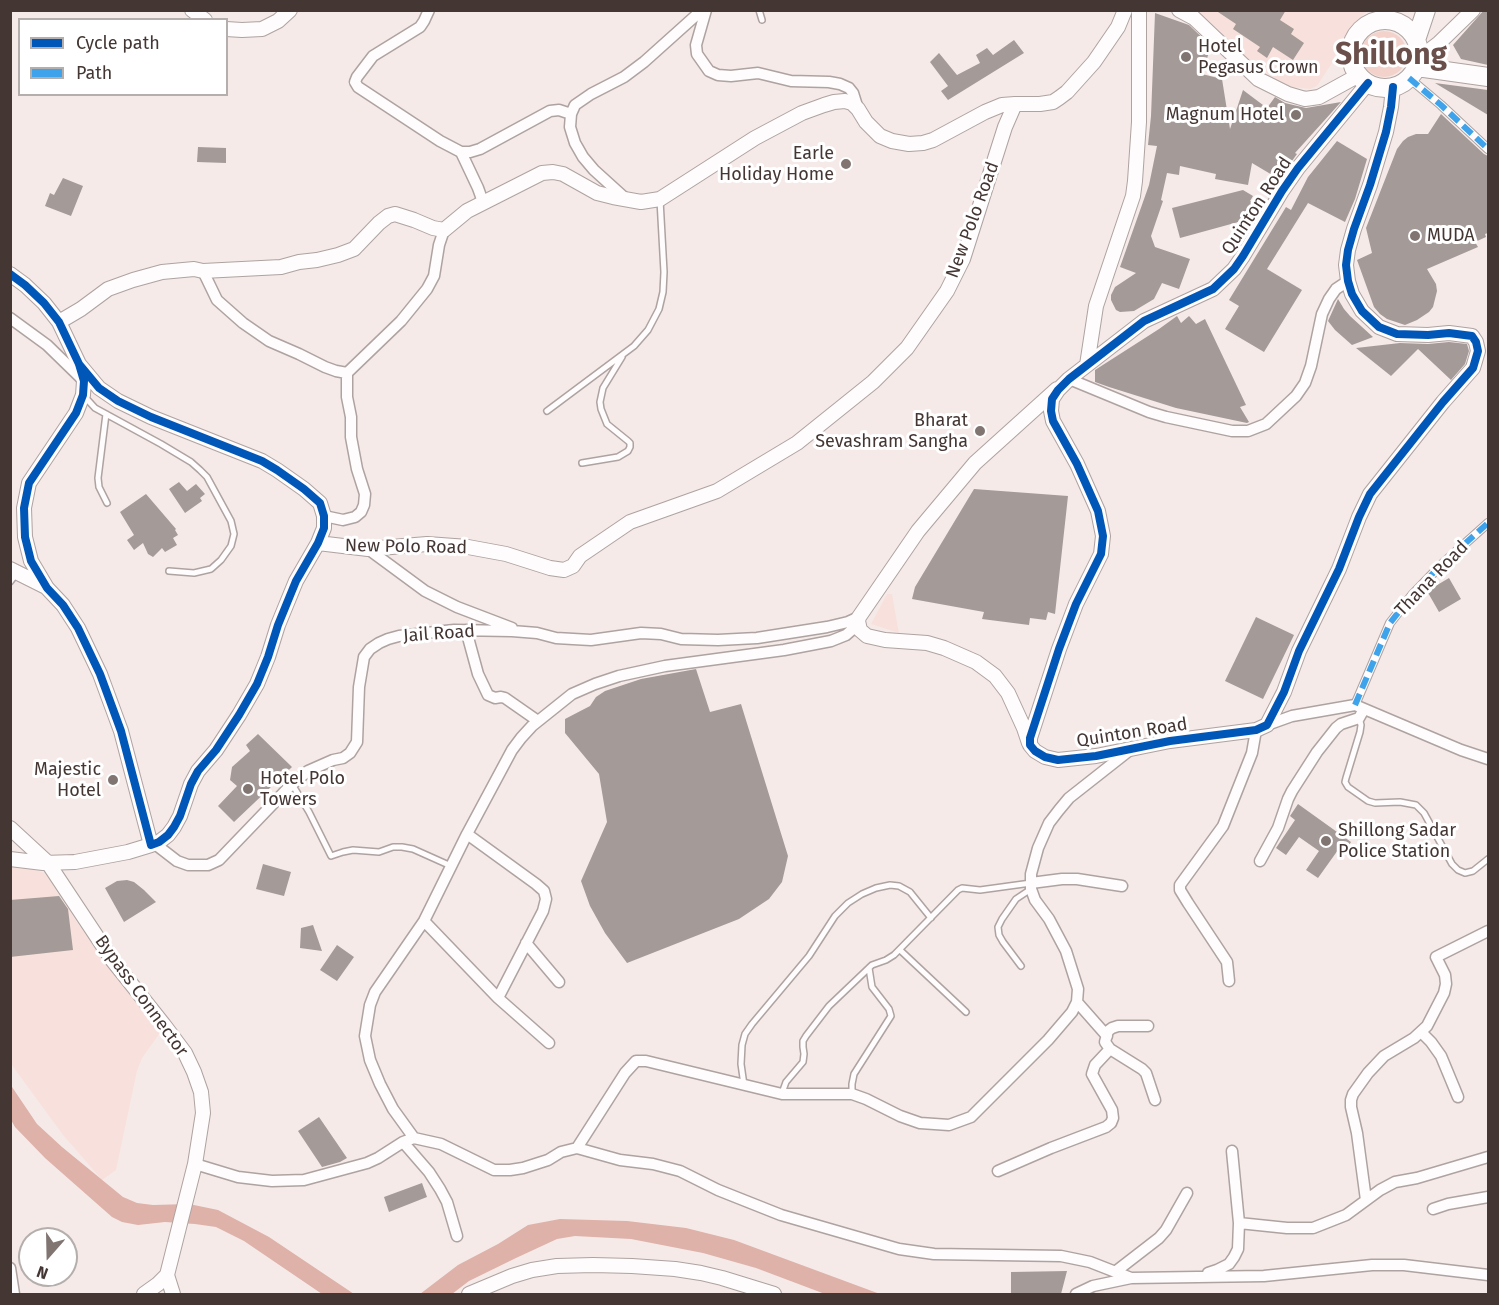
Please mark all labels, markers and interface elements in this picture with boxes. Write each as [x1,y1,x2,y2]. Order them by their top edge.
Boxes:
legend [18,18,228,96]
text: Cycle path [76,32,160,54]
place label: Hotel Pegasus Crown [1198,36,1319,78]
district label: Shillong [1335,38,1447,74]
marker: Hotel Pegasus Crown [1179,50,1193,64]
text: Path [76,62,112,84]
place label: Magnum Hotel [1166,104,1284,126]
marker: Magnum Hotel [1289,108,1303,122]
place label: Earle Holiday Home [719,143,834,186]
street label: Quinton Road [1217,153,1297,259]
marker: Earle Holiday Home [839,157,853,171]
street label: New Polo Road [942,159,1004,281]
place label: MUDA [1427,225,1475,247]
marker: MUDA [1408,229,1422,243]
place label: Bharat Sevashram Sangha [815,410,968,452]
marker: Bharat Sevashram Sangha [973,424,987,438]
street label: New Polo Road [345,535,467,559]
street label: Thana Road [1391,537,1473,621]
street label: Jail Road [402,621,476,647]
street label: Quinton Road [1075,714,1189,752]
place label: Majestic Hotel [34,759,101,802]
place label: Hotel Polo Towers [260,768,345,810]
marker: Majestic Hotel [106,773,120,787]
marker: Hotel Polo Towers [241,782,255,796]
place label: Shillong Sadar Police Station [1338,820,1456,862]
marker: Shillong Sadar Police Station [1319,834,1333,848]
street label: Bypass Connector [90,931,192,1061]
north arrow [18,1227,78,1287]
text: N [34,1262,51,1283]

